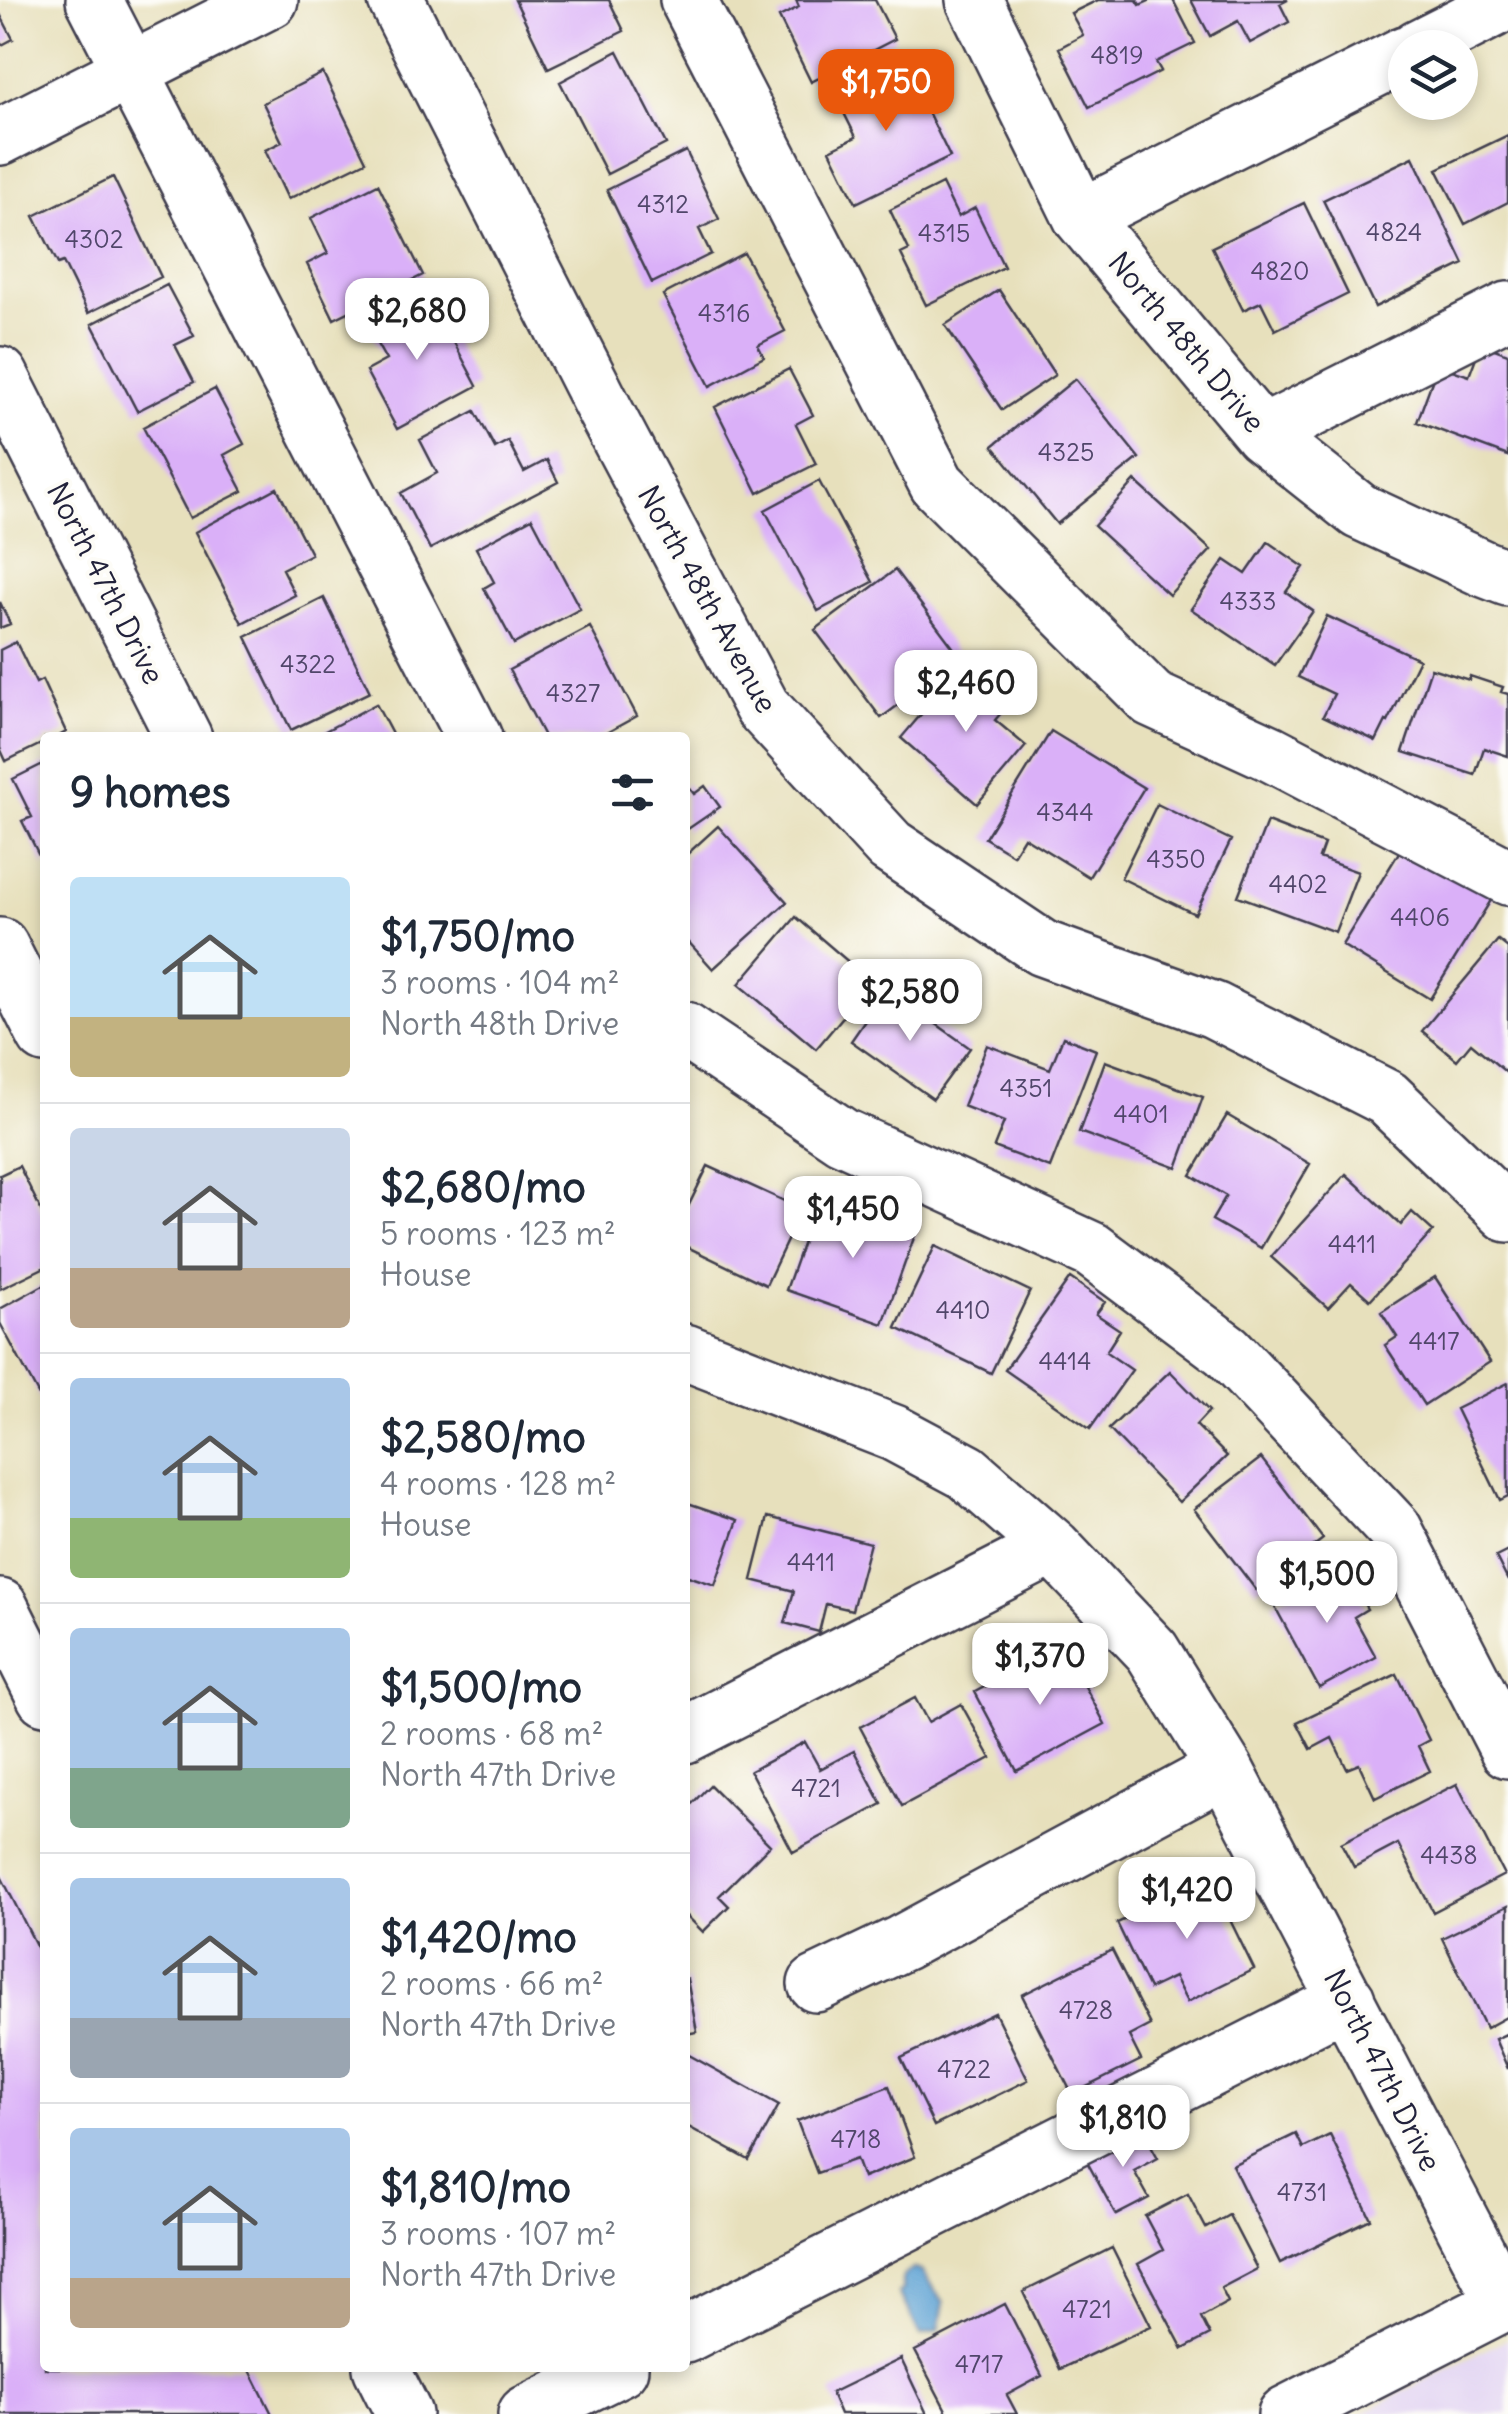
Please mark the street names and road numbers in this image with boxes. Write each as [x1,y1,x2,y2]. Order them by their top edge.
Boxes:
street label: North 48th Drive [1100,244,1274,440]
street label: North 47th Drive [39,476,173,690]
street label: North 48th Avenue [630,479,786,719]
street label: North 47th Drive [1316,1963,1450,2177]

